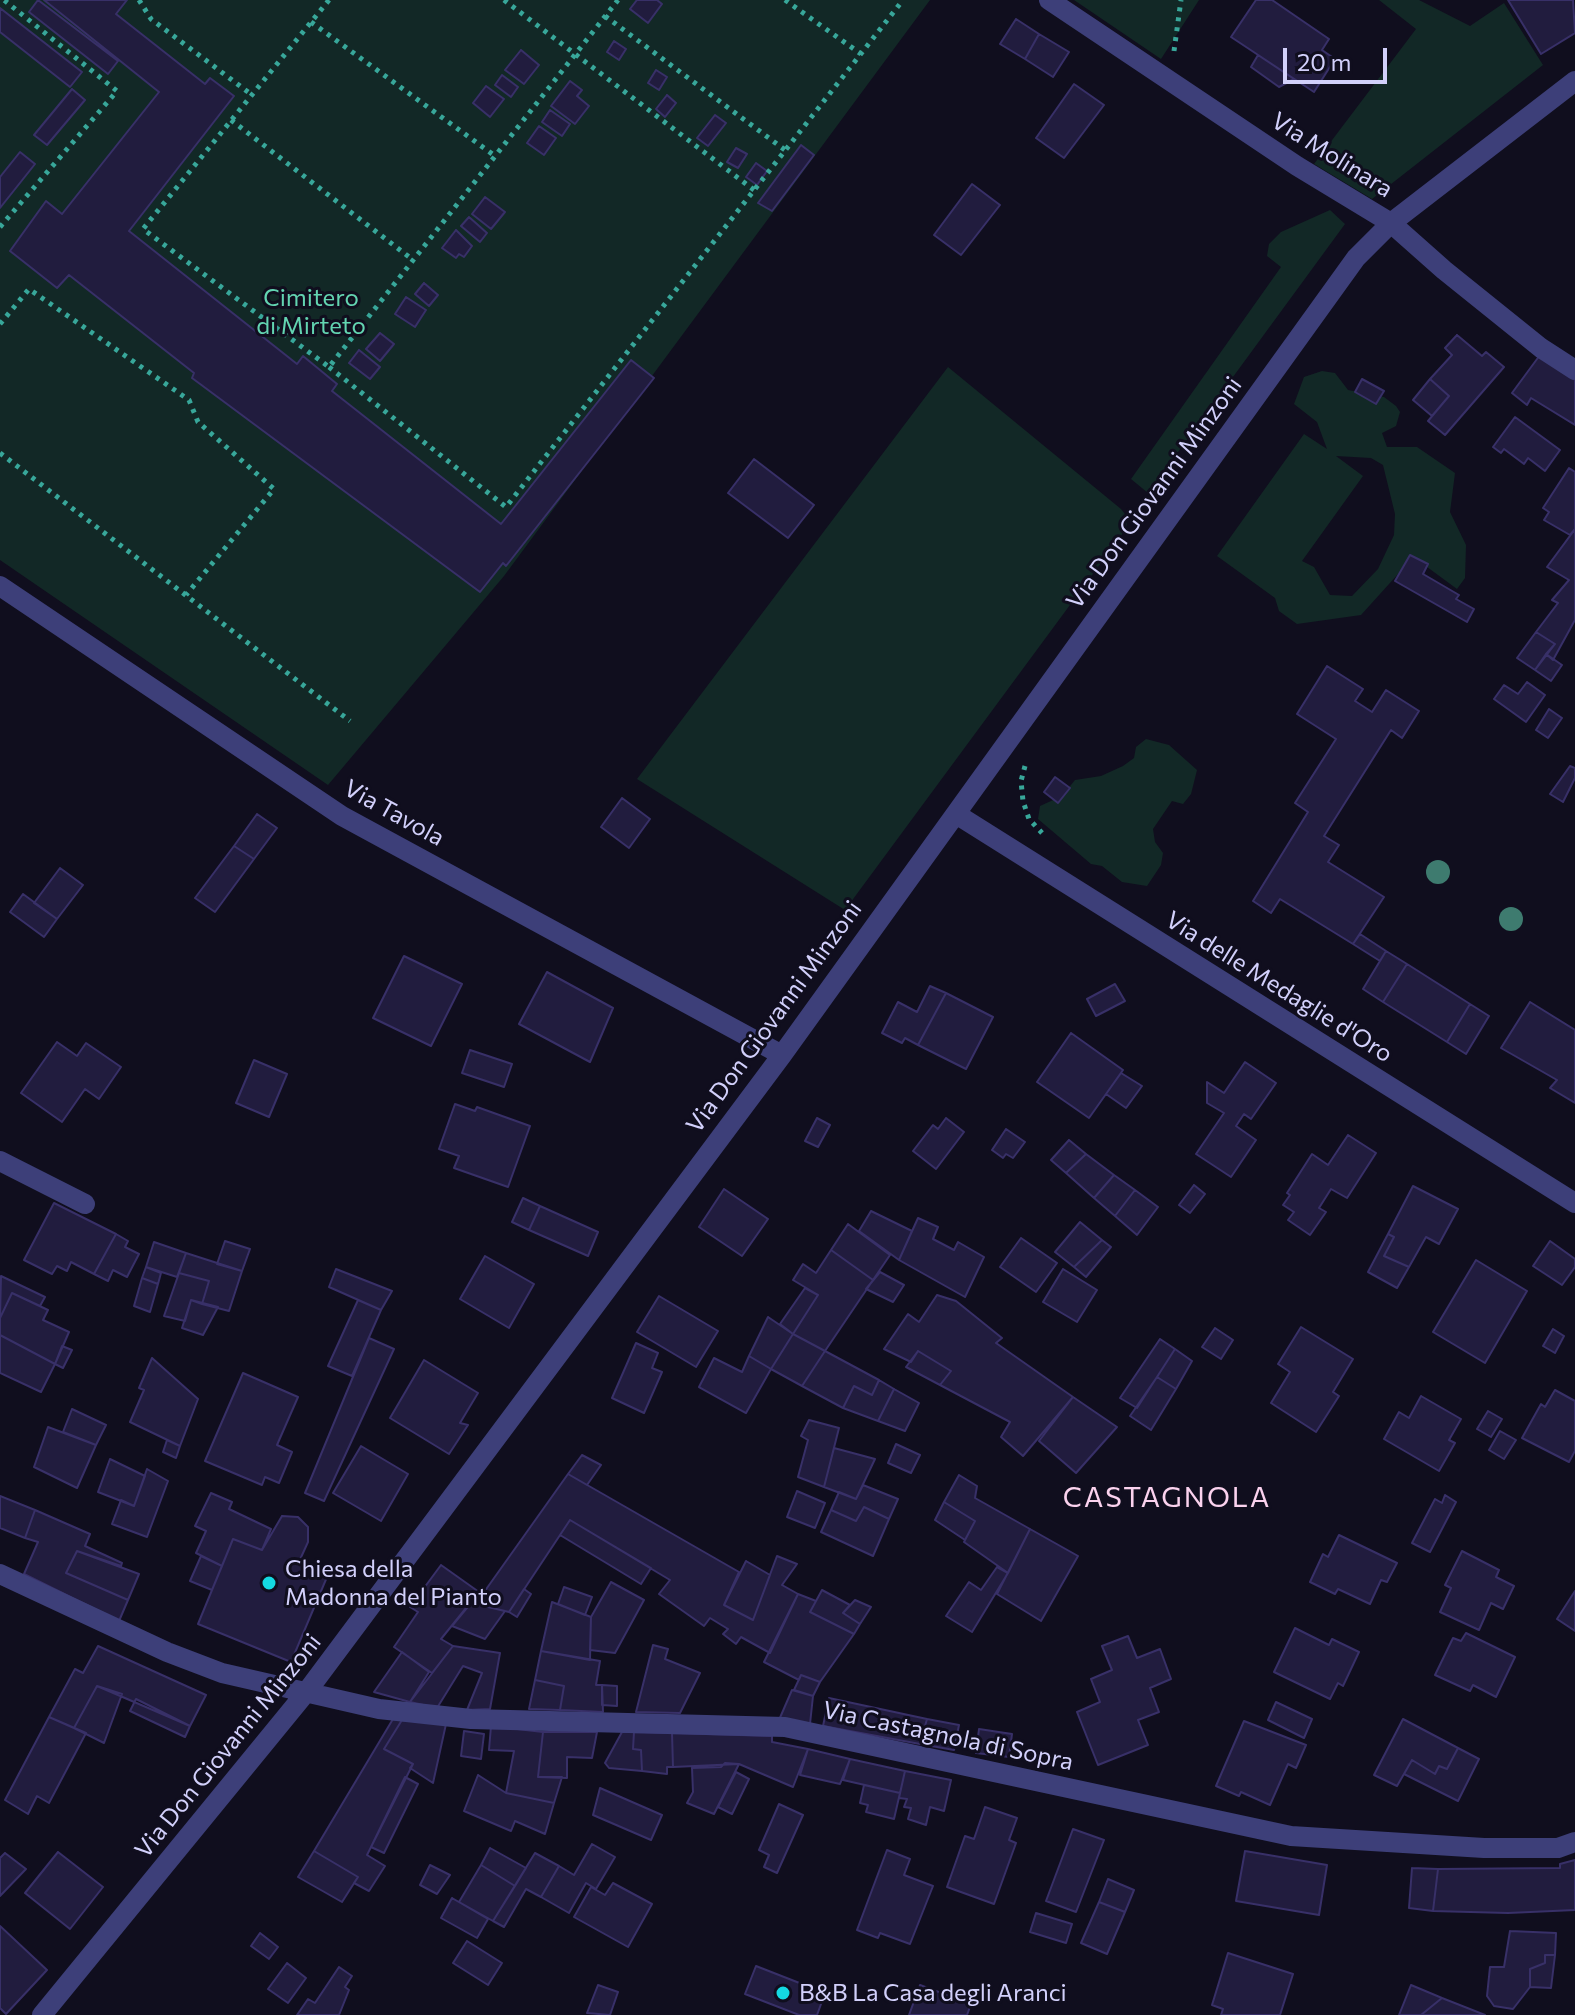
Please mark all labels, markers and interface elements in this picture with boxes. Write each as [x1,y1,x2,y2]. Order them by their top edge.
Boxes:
scale bar [1287,32,1391,82]
text: 20 m [1297,47,1351,76]
street label: Via Molinara [1266,106,1398,204]
park label: Cimitero di Mirteto [256,284,366,340]
street label: Via Don Giovanni Minzoni [1060,371,1248,615]
street label: Via Tavola [339,774,449,852]
street label: Via Don Giovanni Minzoni [680,895,868,1139]
street label: Via delle Medaglie d'Oro [1160,905,1398,1069]
district label: CASTAGNOLA [1063,1481,1271,1515]
place label: Chiesa della Madonna del Pianto [285,1555,502,1611]
marker: Chiesa della Madonna del Pianto [260,1574,278,1592]
street label: Via Don Giovanni Minzoni [129,1628,327,1864]
street label: Via Castagnola di Sopra [820,1695,1076,1777]
place label: B&B La Casa degli Aranci [799,1979,1067,2007]
marker: B&B La Casa degli Aranci [774,1984,792,2002]

